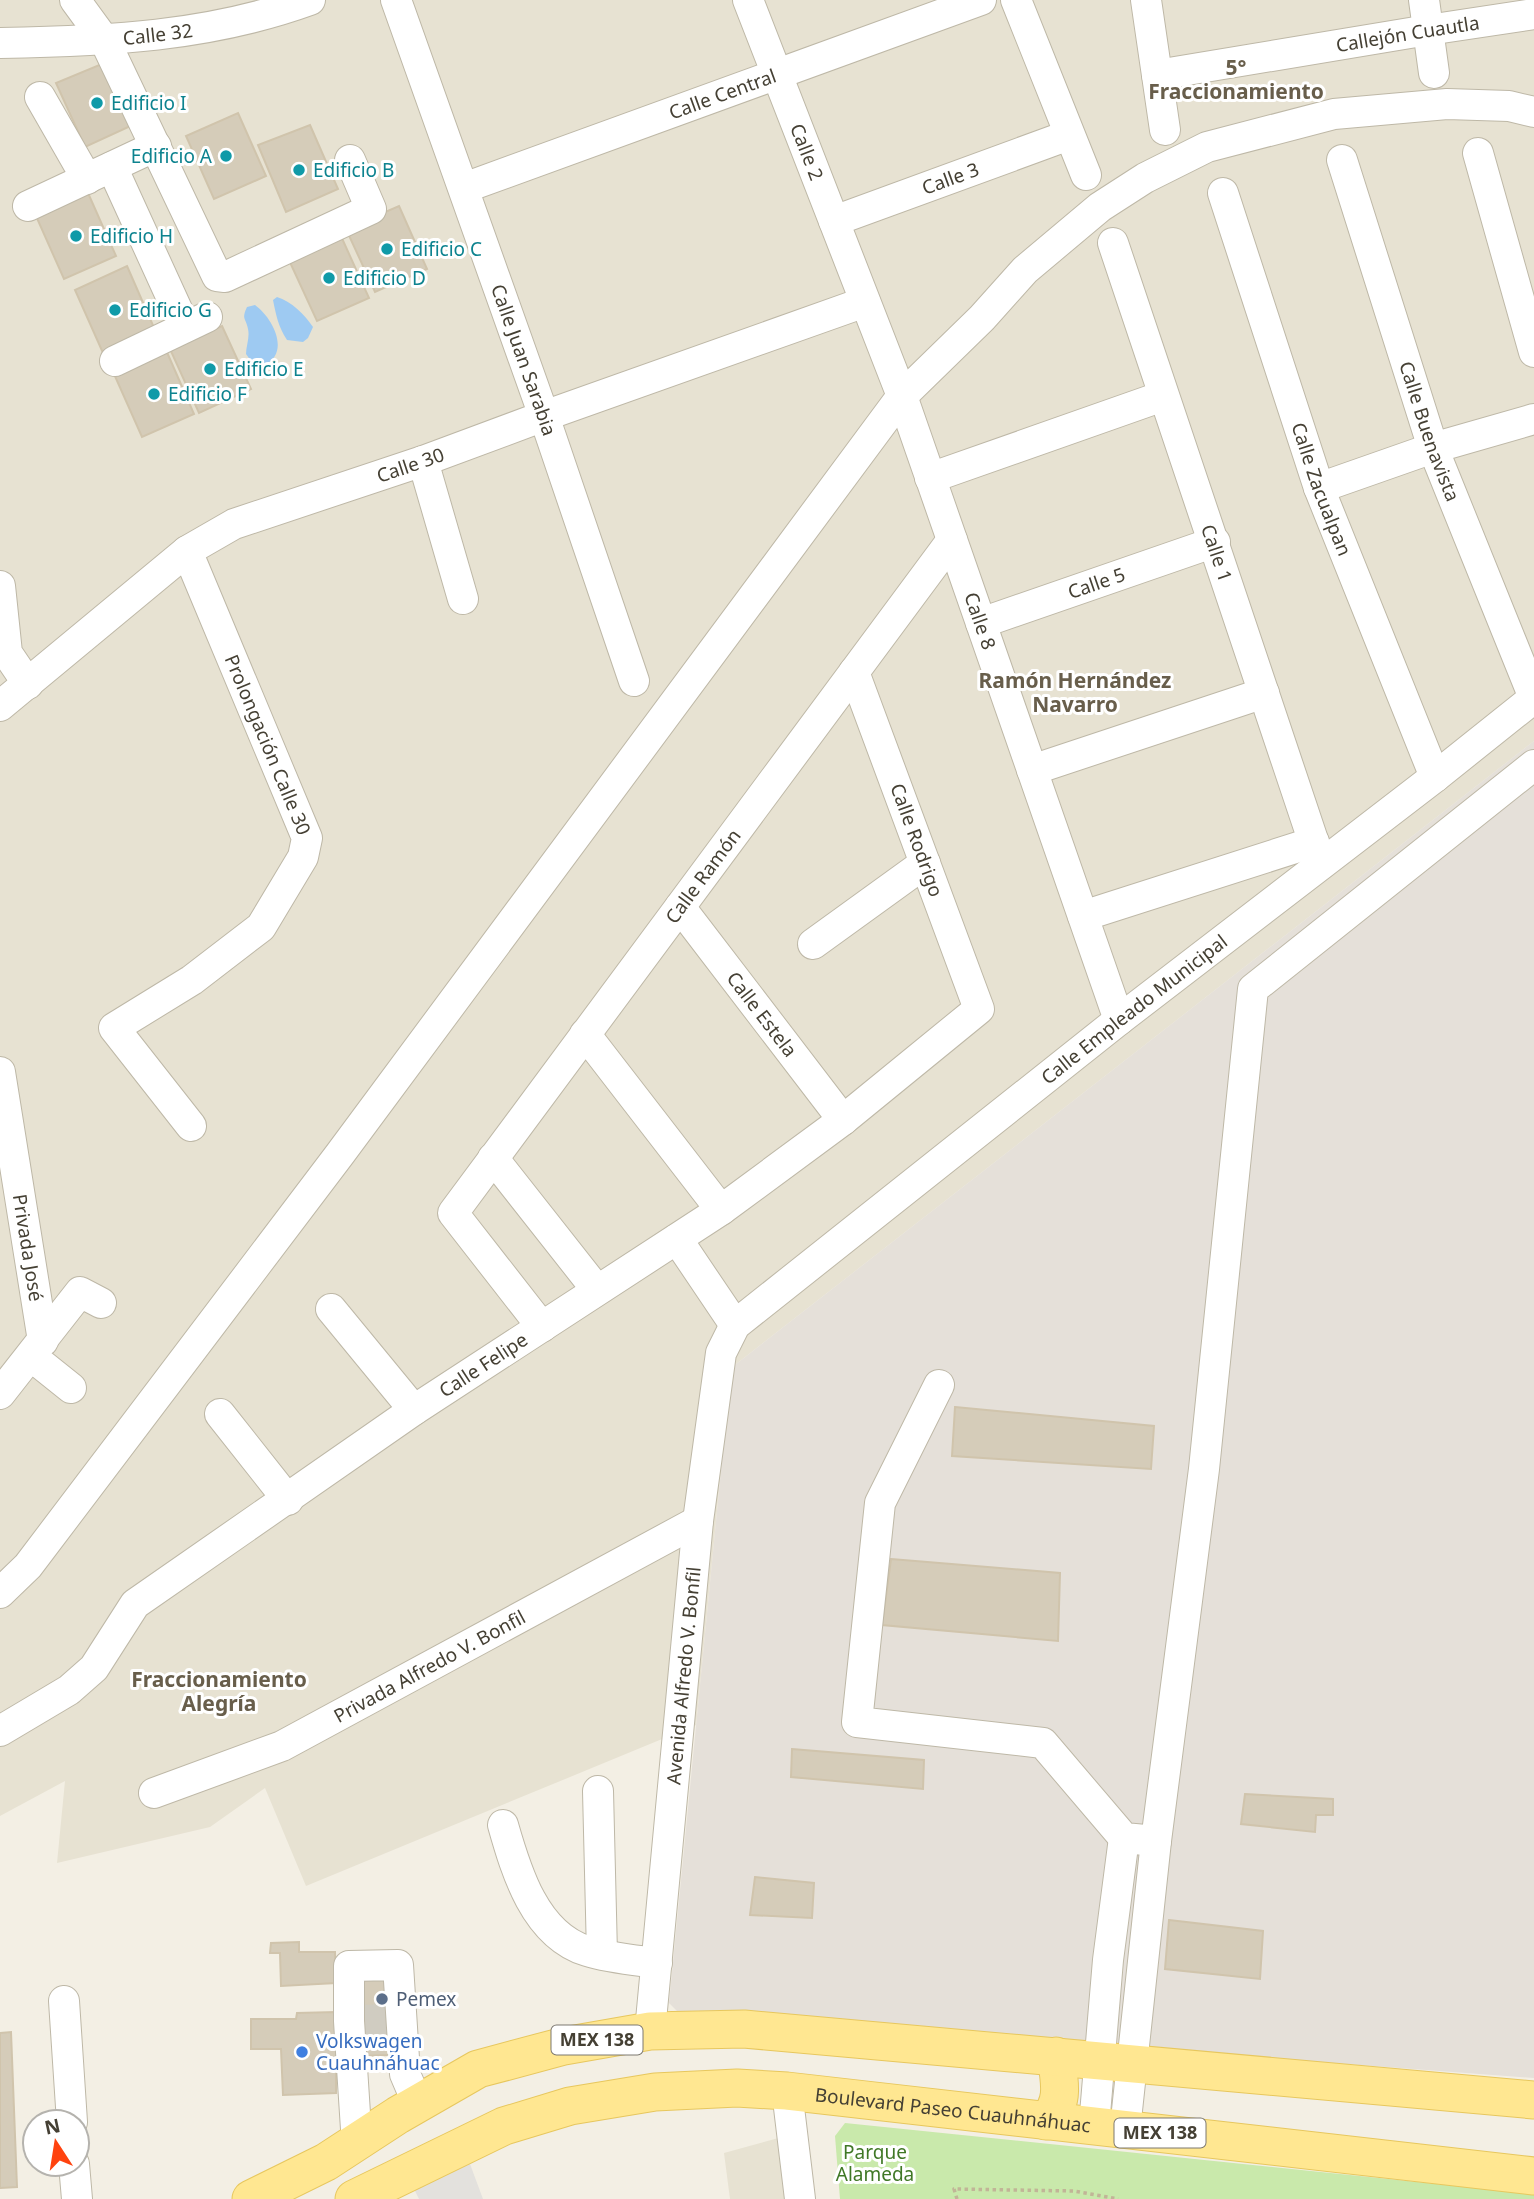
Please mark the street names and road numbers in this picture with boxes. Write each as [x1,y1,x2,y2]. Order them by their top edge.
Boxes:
street label: Callejón Cuautla [1334,9,1481,58]
street label: Calle 32 [122,17,194,51]
street label: Calle Central [665,63,780,125]
street label: Calle 2 [784,120,830,184]
street label: Calle 3 [918,156,983,201]
street label: Calle Juan Sarabia [485,281,563,439]
street label: Calle Buenavista [1393,358,1466,505]
street label: Calle Zacualpan [1285,419,1358,560]
street label: Calle 30 [373,441,448,489]
street label: Calle 1 [1195,521,1239,585]
street label: Calle 5 [1064,561,1128,605]
street label: Calle 8 [958,589,1002,653]
street label: Prolongación Calle 30 [219,651,317,839]
street label: Calle Rodrigo [884,780,950,900]
street label: Calle Ramón [659,824,746,929]
street label: Calle Empleado Municipal [1036,928,1233,1090]
street label: Calle Estela [721,966,803,1062]
street label: Privada José [7,1192,49,1303]
street label: Calle Felipe [434,1326,533,1403]
street label: Avenida Alfredo V. Bonfil [660,1565,707,1786]
street label: Privada Alfredo V. Bonfil [329,1604,530,1729]
road number: MEX 138 [552,2026,642,2054]
street label: Boulevard Paseo Cuauhnáhuac [814,2081,1092,2138]
road number: MEX 138 [1114,2118,1206,2148]

